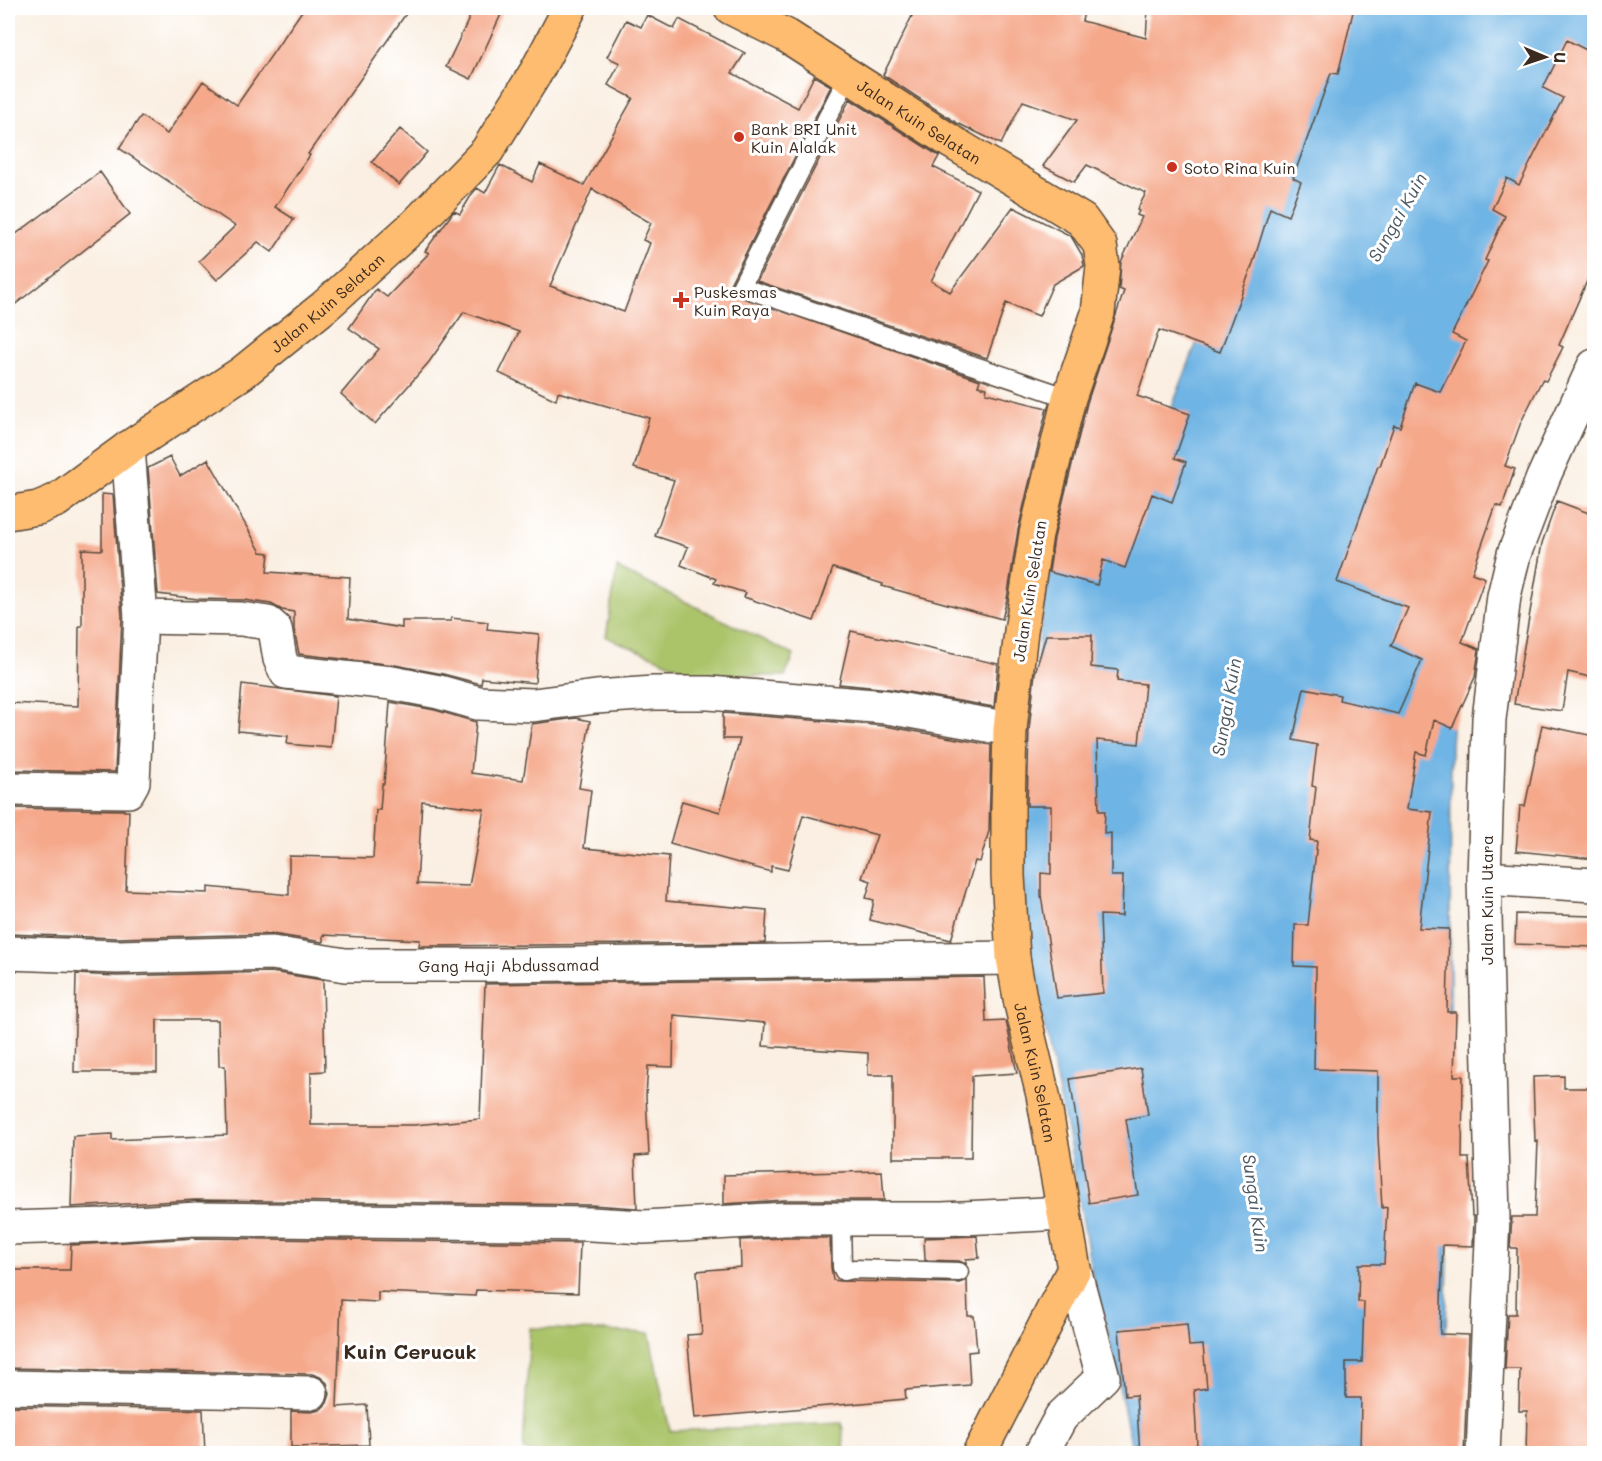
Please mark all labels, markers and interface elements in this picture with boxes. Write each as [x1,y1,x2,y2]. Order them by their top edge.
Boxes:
north arrow [1515,27,1575,87]
text: U [1550,52,1571,64]
street label: Jalan Kuin Selatan [854,74,985,168]
place label: Bank BRI Unit Kuin Alalak [751,118,857,157]
marker: Bank BRI Unit Kuin Alalak [732,130,746,144]
place label: Soto Rina Kuin [1184,157,1295,178]
marker: Soto Rina Kuin [1165,160,1179,174]
water label: Sungai Kuin [1362,168,1432,266]
street label: Jalan Kuin Selatan [266,248,388,357]
place label: Puskesmas Kuin Raya [694,281,777,320]
marker: Puskesmas Kuin Raya [672,291,690,309]
street label: Jalan Kuin Selatan [1007,519,1051,663]
water label: Sungai Kuin [1206,656,1246,758]
street label: Jalan Kuin Utara [1476,835,1497,965]
street label: Gang Haji Abdussamad [419,953,599,976]
street label: Jalan Kuin Selatan [1010,1000,1062,1144]
water label: Sungai Kuin [1237,1152,1275,1254]
district label: Kuin Cerucuk [344,1338,476,1364]

